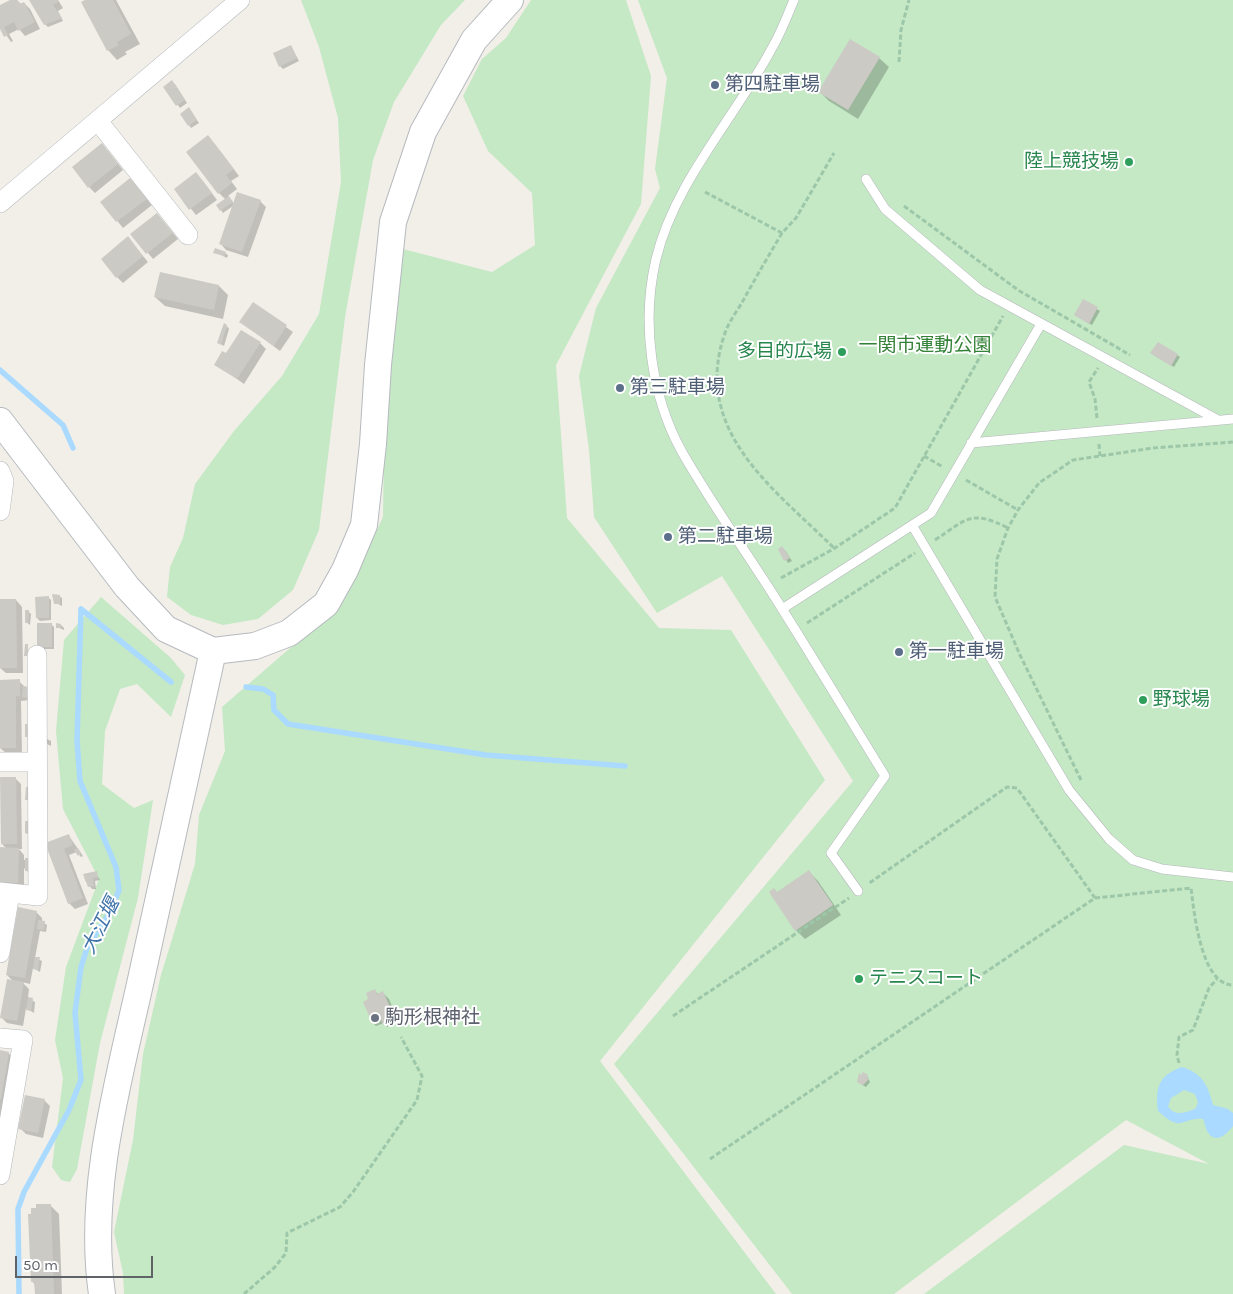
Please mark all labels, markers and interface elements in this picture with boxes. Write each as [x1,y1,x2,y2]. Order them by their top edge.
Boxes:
place label: 第四駐車場 [725,74,820,96]
marker: 第四駐車場 [709,79,721,91]
place label: 陸上競技場 [1024,151,1119,173]
marker: 陸上競技場 [1123,156,1135,168]
park label: 一関市運動公園 [859,335,991,357]
place label: 多目的広場 [737,341,832,363]
marker: 多目的広場 [836,346,848,358]
place label: 第三駐車場 [630,377,725,399]
marker: 第三駐車場 [614,382,626,394]
place label: 第二駐車場 [678,526,773,548]
marker: 第二駐車場 [662,531,674,543]
place label: 第一駐車場 [909,641,1004,663]
marker: 第一駐車場 [893,646,905,658]
place label: 野球場 [1153,689,1210,711]
marker: 野球場 [1137,694,1149,706]
water label: 大江堰 [77,894,125,958]
place label: テニスコート [869,968,983,990]
marker: テニスコート [853,973,865,985]
place label: 駒形根神社 [385,1007,480,1029]
marker: 駒形根神社 [369,1012,381,1024]
scale bar [18,1246,155,1278]
text: 50 m [23,1256,58,1274]

